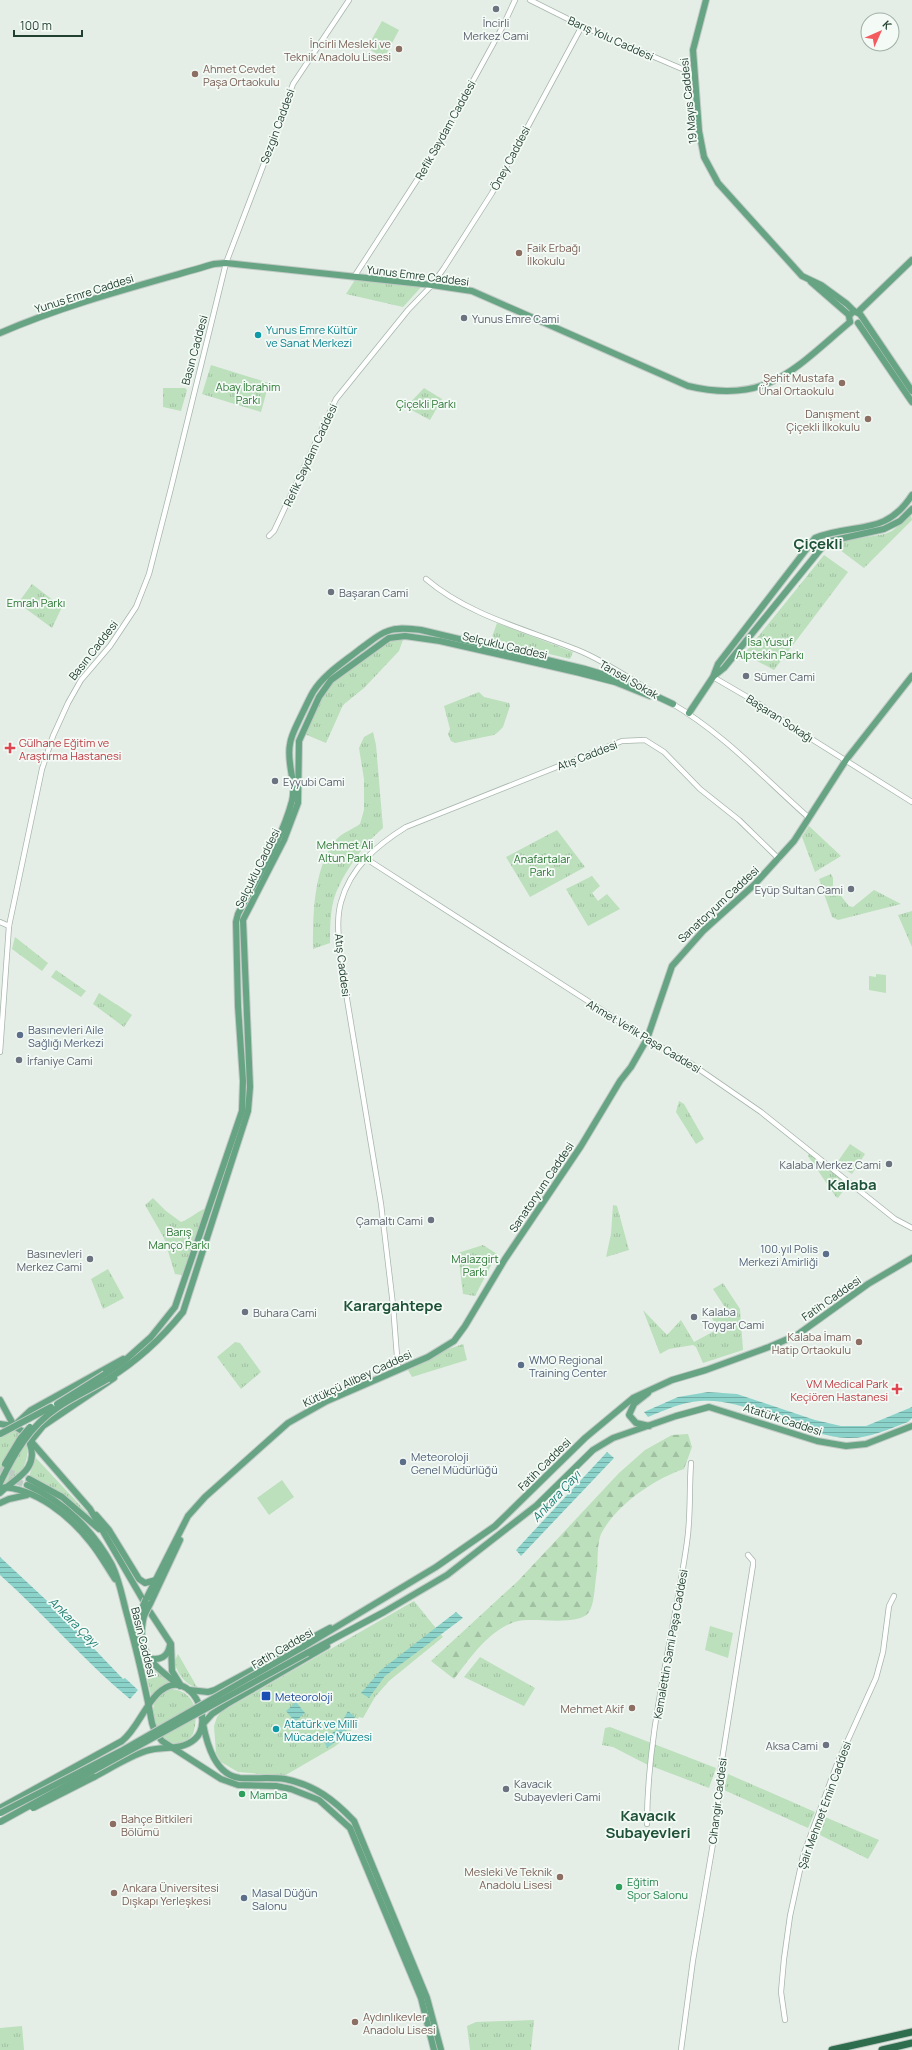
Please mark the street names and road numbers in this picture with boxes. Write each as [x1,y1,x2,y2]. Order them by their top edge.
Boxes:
street label: Barış Yolu Caddesi [566,12,656,64]
street label: 19 Mayıs Caddesi [676,57,700,145]
street label: Refik Saydam Caddesi [411,77,479,183]
street label: Sezgin Caddesi [257,86,297,166]
street label: Öney Caddesi [487,123,533,193]
street label: Yunus Emre Caddesi [366,261,470,289]
street label: Yunus Emre Caddesi [33,270,135,316]
street label: Basın Caddesi [177,313,211,387]
street label: Refik Saydam Caddesi [280,401,340,509]
street label: Basın Caddesi [65,617,121,683]
street label: Selçuklu Caddesi [461,628,549,662]
street label: Tansel Sokak [597,656,662,702]
street label: Başaran Sokağı [744,691,816,745]
street label: Atış Caddesi [555,737,619,773]
street label: Selçuklu Caddesi [231,826,283,910]
street label: Sanatoryum Caddesi [674,862,762,946]
street label: Atış Caddesi [332,933,354,997]
street label: Ahmet Vefik Paşa Caddesi [584,996,704,1076]
street label: Sanatoryum Caddesi [505,1139,577,1235]
street label: Fatih Caddesi [798,1272,864,1324]
street label: Kütükçü Alibey Caddesi [300,1346,414,1410]
street label: Atatürk Caddesi [742,1399,824,1439]
street label: Fatih Caddesi [514,1434,574,1494]
street label: Kemalettin Sami Paşa Caddesi [649,1568,691,1720]
street label: Basın Caddesi [128,1605,160,1679]
street label: Fatih Caddesi [248,1624,316,1672]
street label: Şair Mehmet Emin Caddesi [794,1739,854,1871]
street label: Cihangir Caddesi [704,1757,730,1845]

